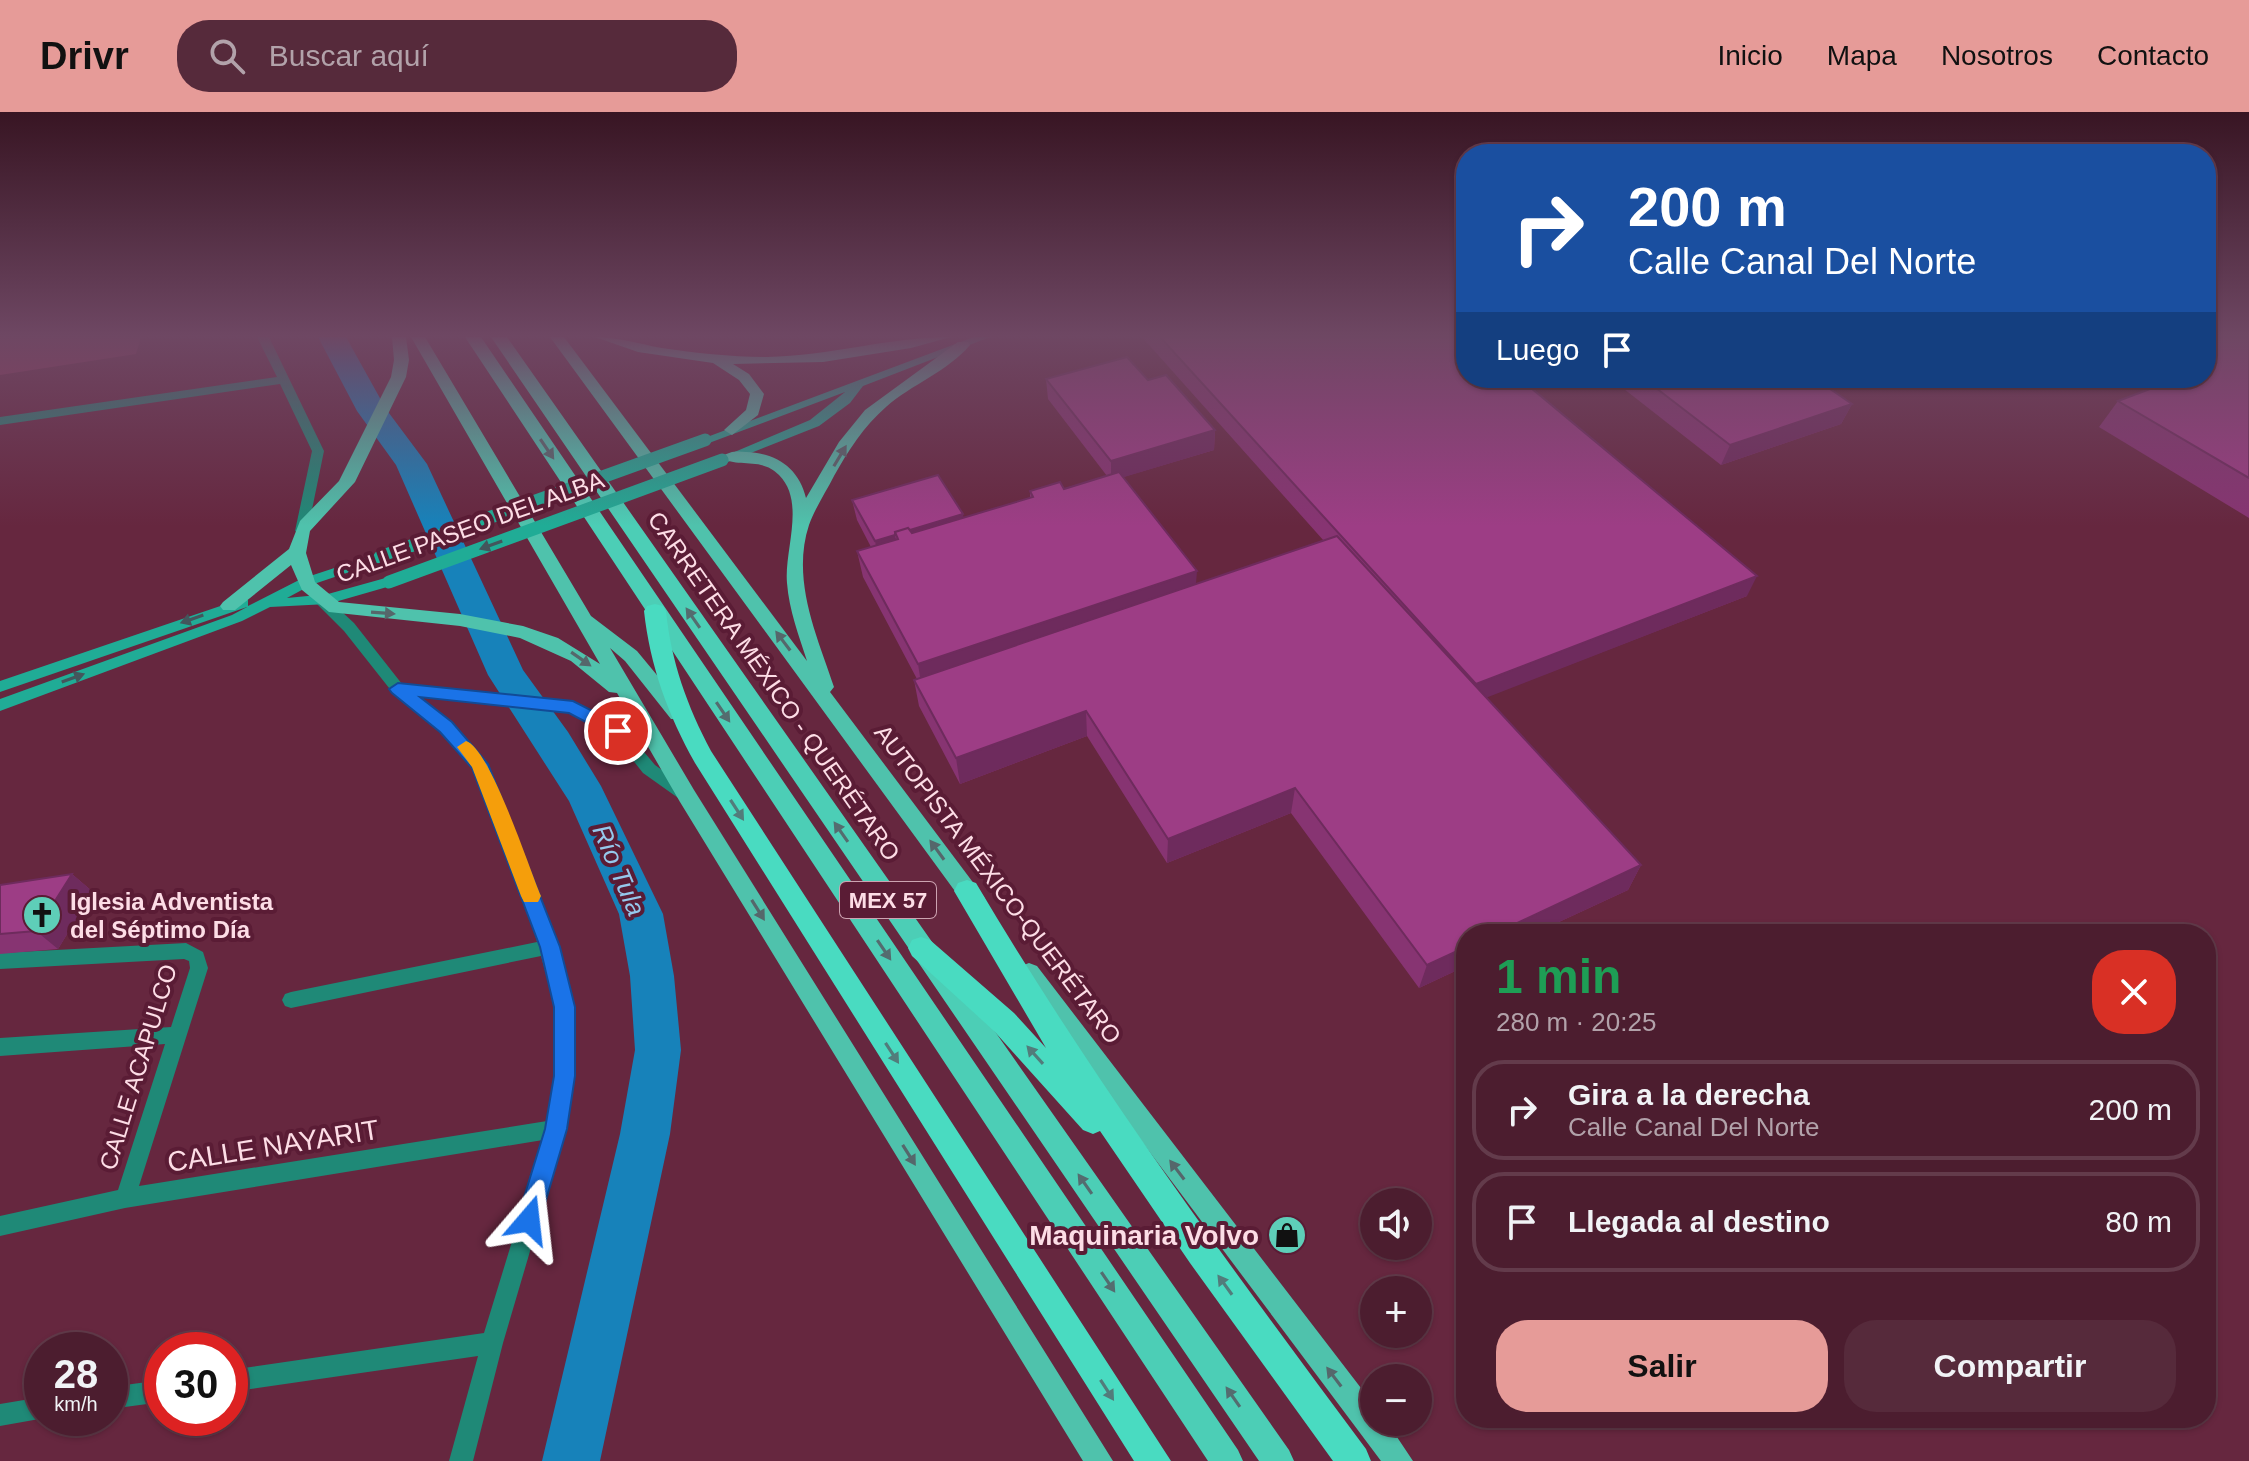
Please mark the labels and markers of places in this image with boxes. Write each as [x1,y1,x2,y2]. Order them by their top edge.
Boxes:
pin [584,697,652,765]
place label: Iglesia Adventista del Séptimo Día [70,888,274,943]
church icon: Iglesia Adventista del Séptimo Día [21,894,63,936]
shop icon: Maquinaria Volvo [1266,1214,1308,1256]
place label: Maquinaria Volvo [1029,1220,1259,1251]

